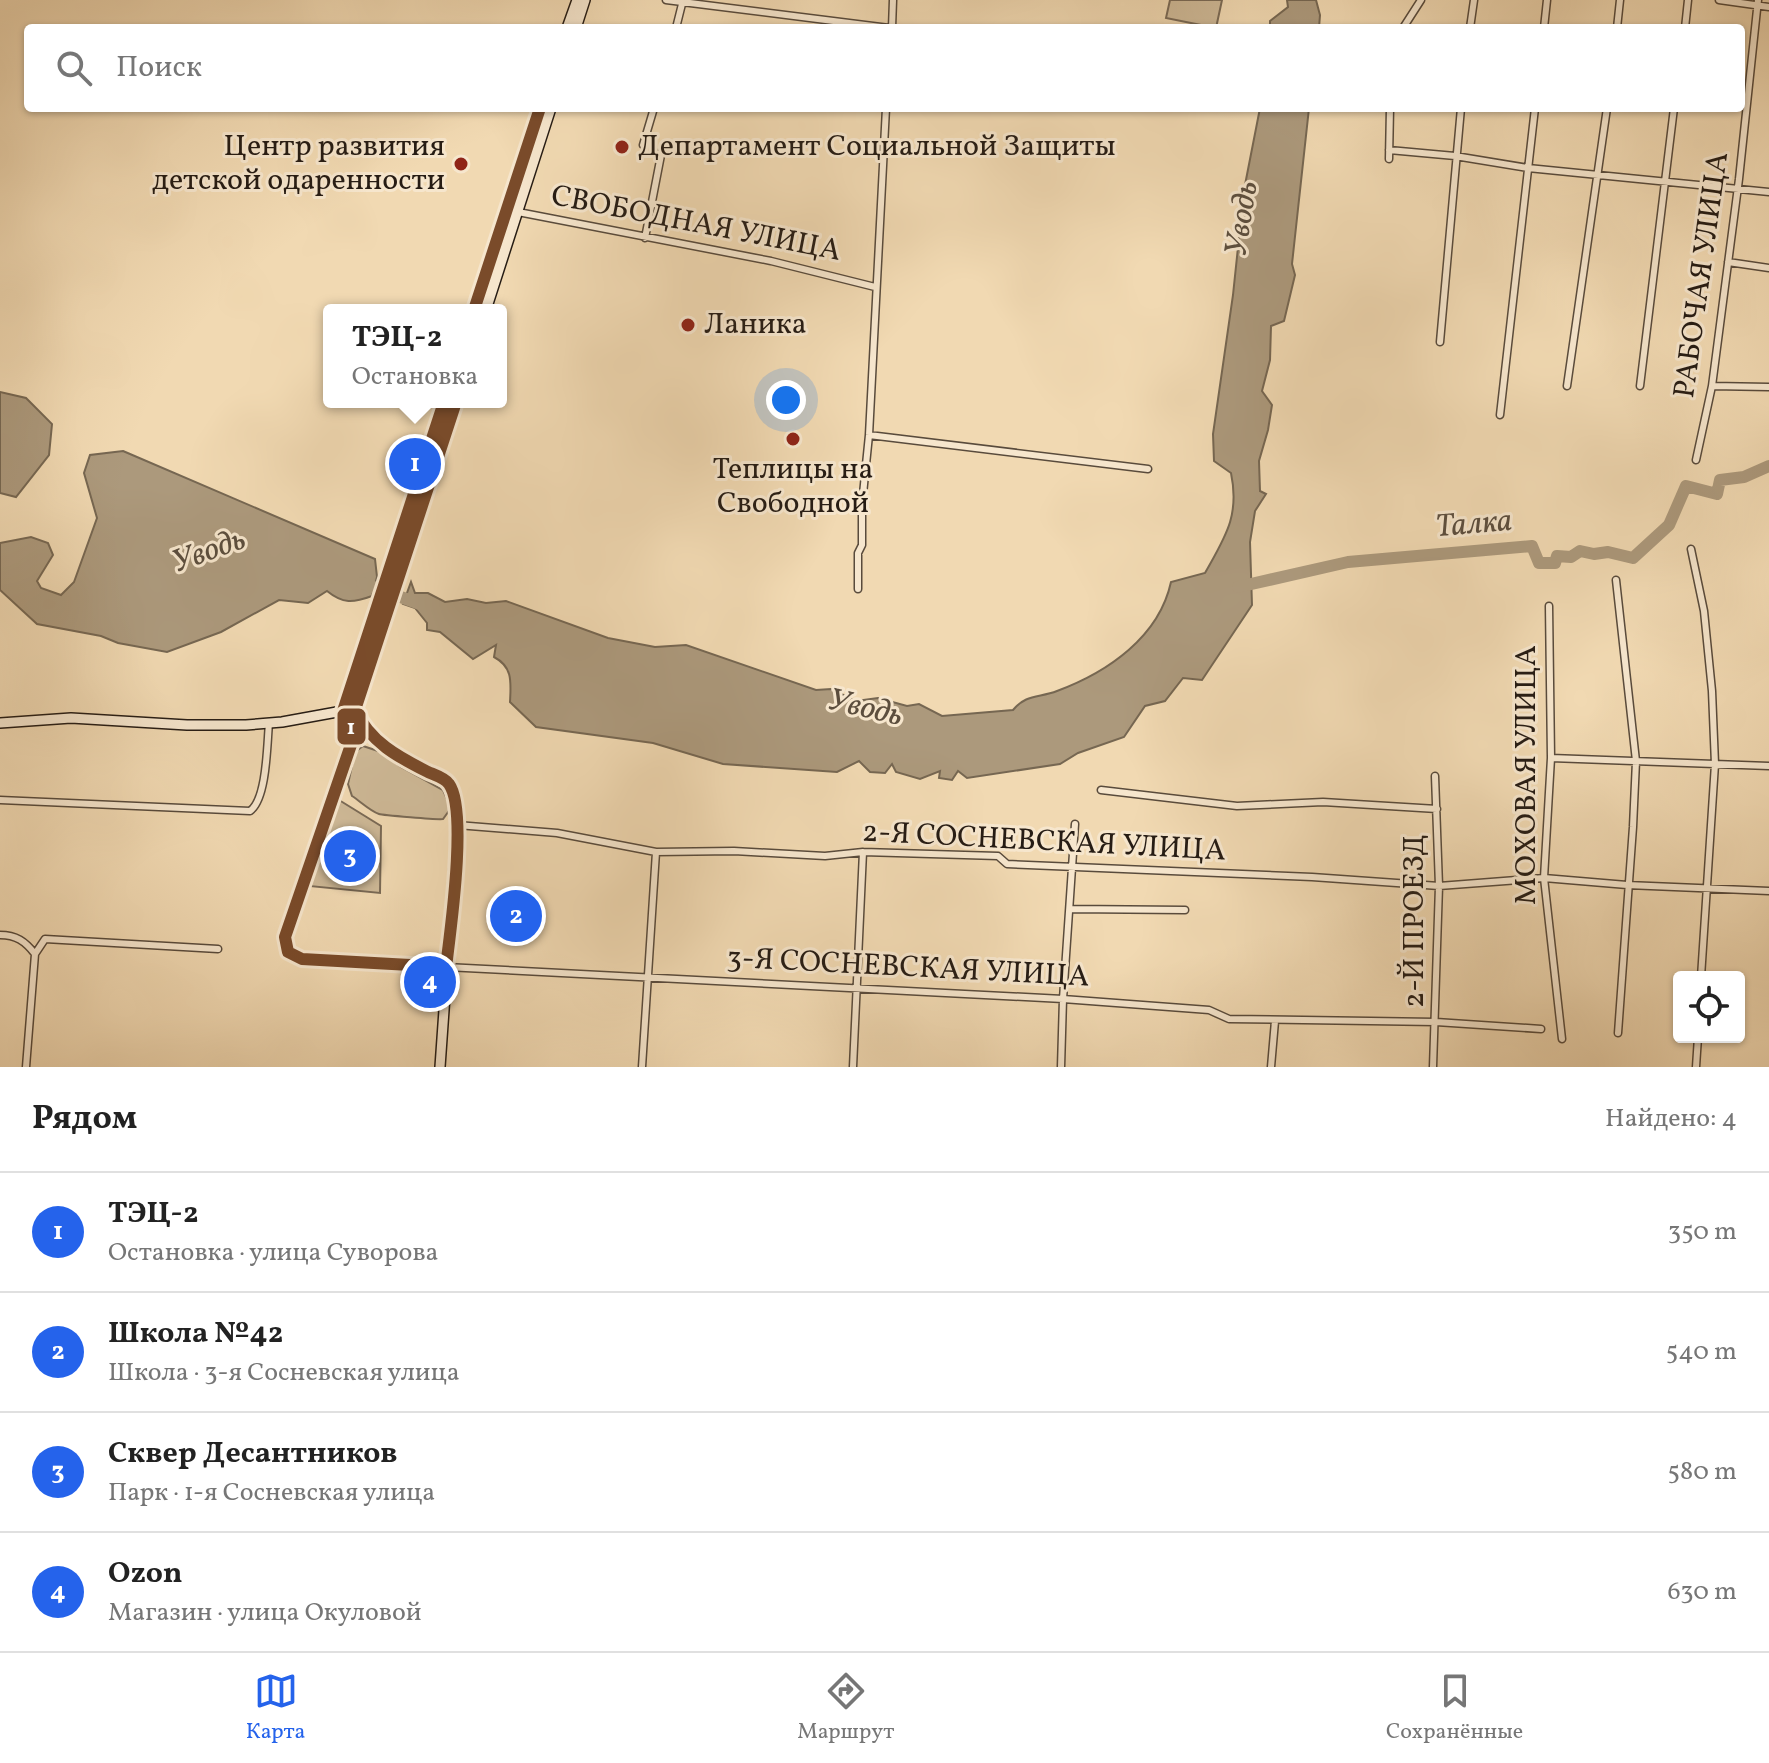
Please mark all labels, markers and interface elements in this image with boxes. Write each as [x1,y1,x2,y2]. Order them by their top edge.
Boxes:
search box [24,24,1745,112]
icon: search [52,46,96,90]
text: Поиск [116,47,202,89]
place label: Центр развития детской одаренности [152,126,445,202]
place label: Департамент Социальной Защиты [638,126,1116,168]
marker: Департамент Социальной Защиты [613,138,631,156]
street label: РАБОЧАЯ УЛИЦА [1664,149,1740,401]
marker: Центр развития детской одаренности [452,155,470,173]
street label: СВОБОДНАЯ УЛИЦА [548,175,844,273]
water label: Уводь [1215,178,1271,260]
popup [323,304,507,408]
place label: Ланика [704,304,807,346]
marker: Ланика [679,316,697,334]
text: ТЭЦ-2 [352,317,442,359]
text: Остановка [352,359,478,395]
your location [766,380,806,420]
marker: Теплицы на Свободной [784,430,802,448]
pin: 1 [389,434,441,494]
place label: Теплицы на Свободной [713,449,873,525]
water label: Талка [1434,500,1514,550]
water label: Уводь [166,518,252,586]
street label: МОХОВАЯ УЛИЦА [1506,645,1548,905]
water label: Уводь [823,679,907,739]
line badge: 1 [336,707,367,746]
text: 1 [347,713,355,744]
street label: 2-Я СОСНЕВСКАЯ УЛИЦА [861,812,1227,872]
pin: 3 [324,826,376,886]
street label: 2-Й ПРОЕЗД [1394,834,1436,1008]
pin: 2 [490,886,542,946]
street label: 3-Я СОСНЕВСКАЯ УЛИЦА [726,938,1090,998]
pin: 4 [404,952,456,1012]
map controls [1673,971,1745,1043]
button: locate [1673,971,1745,1043]
text: Рядом [32,1096,137,1143]
text: Найдено: 4 [1605,1101,1737,1137]
text: ТЭЦ-2 [108,1193,199,1235]
text: 1 [53,1214,63,1250]
text: 350 m [1668,1214,1737,1250]
text: Остановка · улица Суворова [108,1235,439,1271]
text: Школа №42 [108,1313,283,1355]
text: 2 [51,1334,65,1370]
text: 540 m [1666,1334,1737,1370]
text: Школа · 3-я Сосневская улица [108,1355,460,1391]
text: Сквер Десантников [108,1433,398,1475]
text: 3 [51,1454,65,1490]
text: 580 m [1667,1454,1737,1490]
text: Парк · 1-я Сосневская улица [108,1475,435,1511]
text: Ozon [108,1553,182,1595]
text: 4 [50,1574,66,1610]
text: 630 m [1668,1574,1737,1610]
text: Магазин · улица Окуловой [108,1595,422,1631]
tab: Карта [246,1669,306,1748]
tab: Маршрут [797,1669,894,1748]
tab: Сохранённые [1386,1669,1523,1748]

